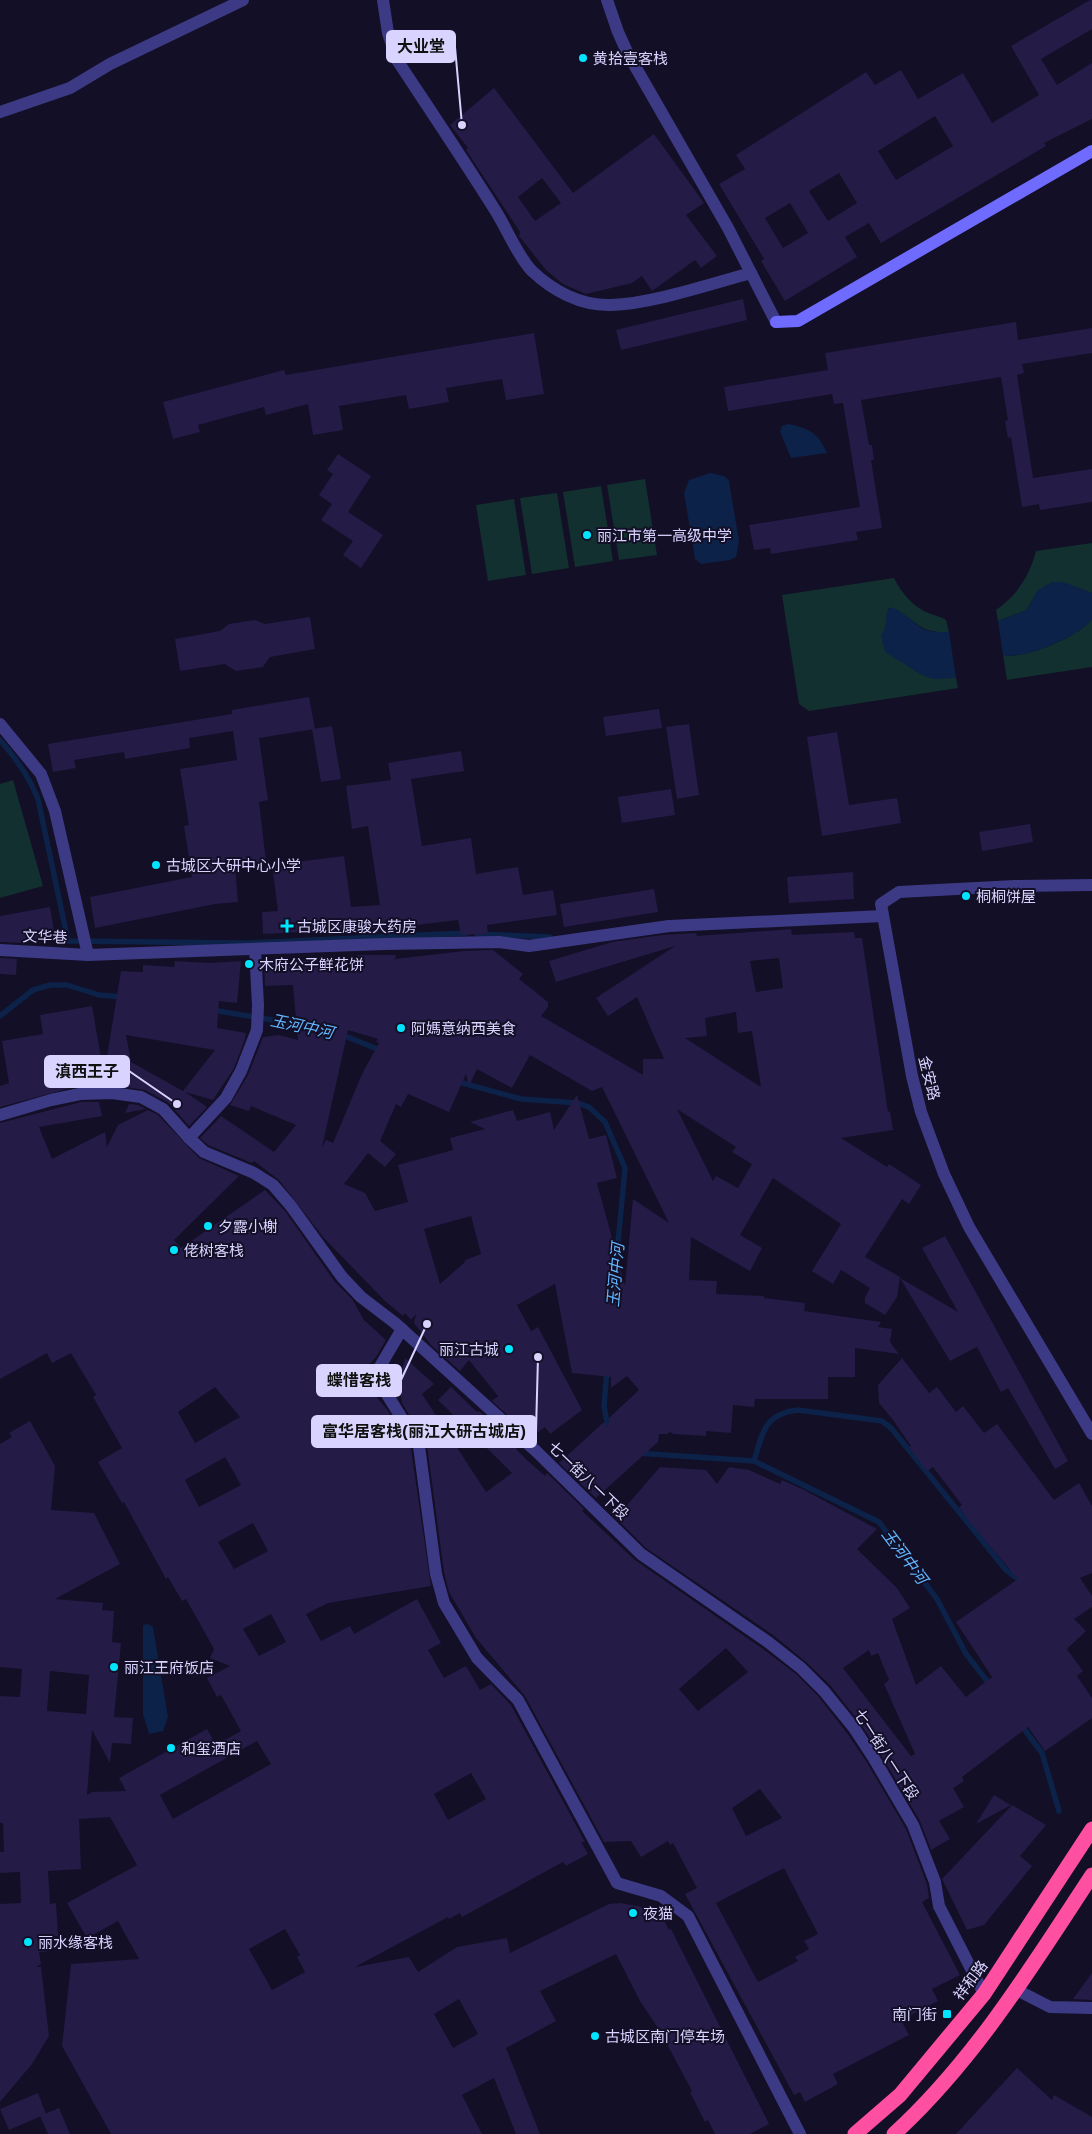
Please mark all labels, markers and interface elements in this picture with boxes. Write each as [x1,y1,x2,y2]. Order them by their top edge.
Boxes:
callout: 大业堂 [387,31,455,62]
text: 大业堂 [397,36,445,56]
place label: 黄拾壹客栈 [593,49,668,67]
marker: 黄拾壹客栈 [577,52,589,64]
place label: 丽江市第一高级中学 [597,526,732,544]
marker: 丽江市第一高级中学 [581,529,593,541]
place label: 古城区大研中心小学 [166,856,301,874]
marker: 古城区大研中心小学 [150,859,162,871]
place label: 桐桐饼屋 [976,887,1036,905]
marker: 桐桐饼屋 [960,890,972,902]
place label: 古城区康骏大药房 [297,917,417,935]
marker: 古城区康骏大药房 [281,920,293,932]
street label: 文华巷 [22,926,68,946]
place label: 木府公子鲜花饼 [259,955,364,973]
marker: 木府公子鲜花饼 [243,958,255,970]
water label: 玉河中河 [269,1010,338,1043]
place label: 阿媽意纳西美食 [411,1019,516,1037]
marker: 阿媽意纳西美食 [395,1022,407,1034]
street label: 金安路 [916,1054,944,1102]
callout: 滇西王子 [45,1056,129,1087]
text: 滇西王子 [55,1061,119,1081]
place label: 夕露小榭 [218,1217,278,1235]
marker: 夕露小榭 [202,1220,214,1232]
water label: 玉河中河 [602,1239,628,1308]
place label: 佬树客栈 [184,1241,244,1259]
marker: 佬树客栈 [168,1244,180,1256]
place label: 丽江古城 [439,1340,499,1358]
marker: 丽江古城 [503,1343,515,1355]
callout: 蝶惜客栈 [317,1365,401,1396]
text: 蝶惜客栈 [327,1370,391,1390]
callout: 富华居客栈(丽江大研古城店) [312,1416,536,1447]
text: 富华居客栈(丽江大研古城店) [322,1421,526,1441]
street label: 七一街八一下段 [545,1437,633,1523]
water label: 玉河中河 [878,1524,934,1590]
place label: 丽江王府饭店 [124,1658,214,1676]
marker: 丽江王府饭店 [108,1661,120,1673]
street label: 七一街八一下段 [851,1705,923,1803]
place label: 和玺酒店 [181,1739,241,1757]
marker: 和玺酒店 [165,1742,177,1754]
place label: 夜猫 [643,1904,673,1922]
marker: 夜猫 [627,1907,639,1919]
place label: 丽水缘客栈 [38,1933,113,1951]
marker: 丽水缘客栈 [22,1936,34,1948]
street label: 祥和路 [949,1957,991,2003]
place label: 南门街 [892,2005,937,2023]
marker: 南门街 [941,2008,953,2020]
place label: 古城区南门停车场 [605,2027,725,2045]
marker: 古城区南门停车场 [589,2030,601,2042]

